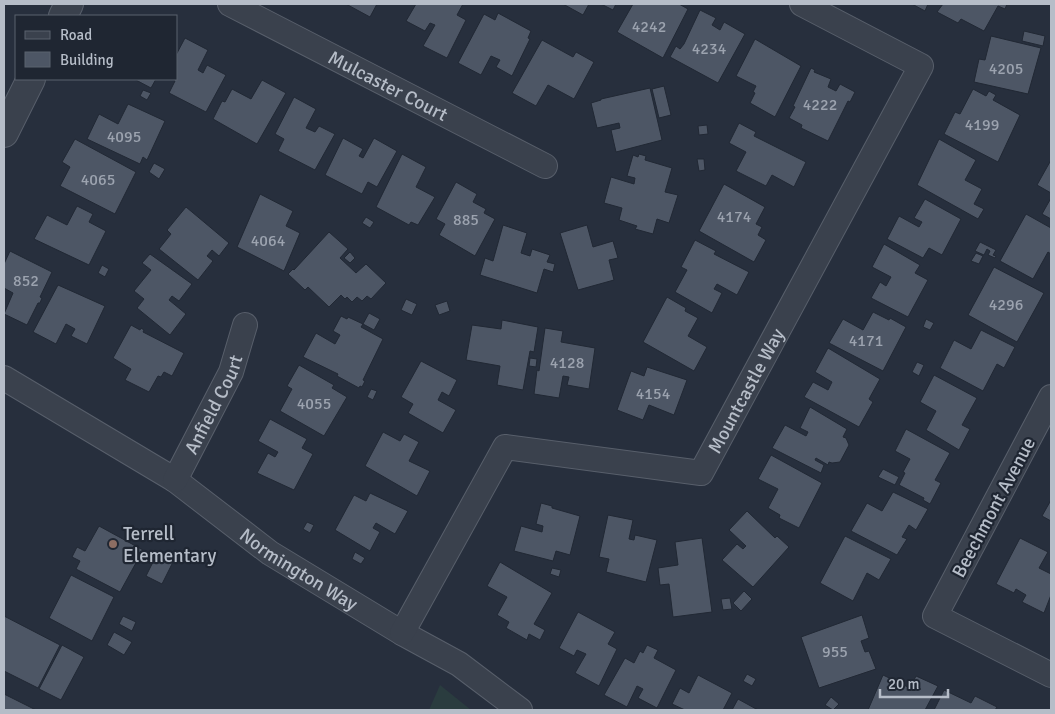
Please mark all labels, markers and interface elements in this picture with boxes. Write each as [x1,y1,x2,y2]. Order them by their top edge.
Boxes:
legend [15,15,178,80]
house number: 4242 [632,17,666,37]
text: Road [60,26,92,44]
house number: 4234 [692,39,727,59]
street label: Mulcaster Court [324,46,452,127]
text: Building [60,51,114,69]
house number: 4205 [989,59,1023,79]
house number: 4222 [803,95,837,115]
house number: 4199 [965,115,999,135]
house number: 4095 [107,127,141,147]
house number: 4065 [81,170,115,190]
house number: 4174 [717,207,752,227]
house number: 885 [453,210,479,230]
house number: 4064 [251,231,286,251]
house number: 852 [13,271,39,291]
house number: 4296 [989,295,1023,315]
street label: Mountcastle Way [703,324,790,458]
house number: 4171 [849,331,883,351]
street label: Anfield Court [180,352,249,458]
house number: 4128 [550,353,584,373]
house number: 4154 [636,384,671,404]
house number: 4055 [297,394,331,414]
street label: Beechmont Avenue [947,433,1041,582]
place label: Terrell Elementary [123,522,216,568]
street label: Normington Way [235,523,362,616]
marker: Terrell Elementary [107,538,119,550]
house number: 955 [822,642,848,662]
scale bar [880,666,948,698]
text: 20 m [888,675,919,693]

